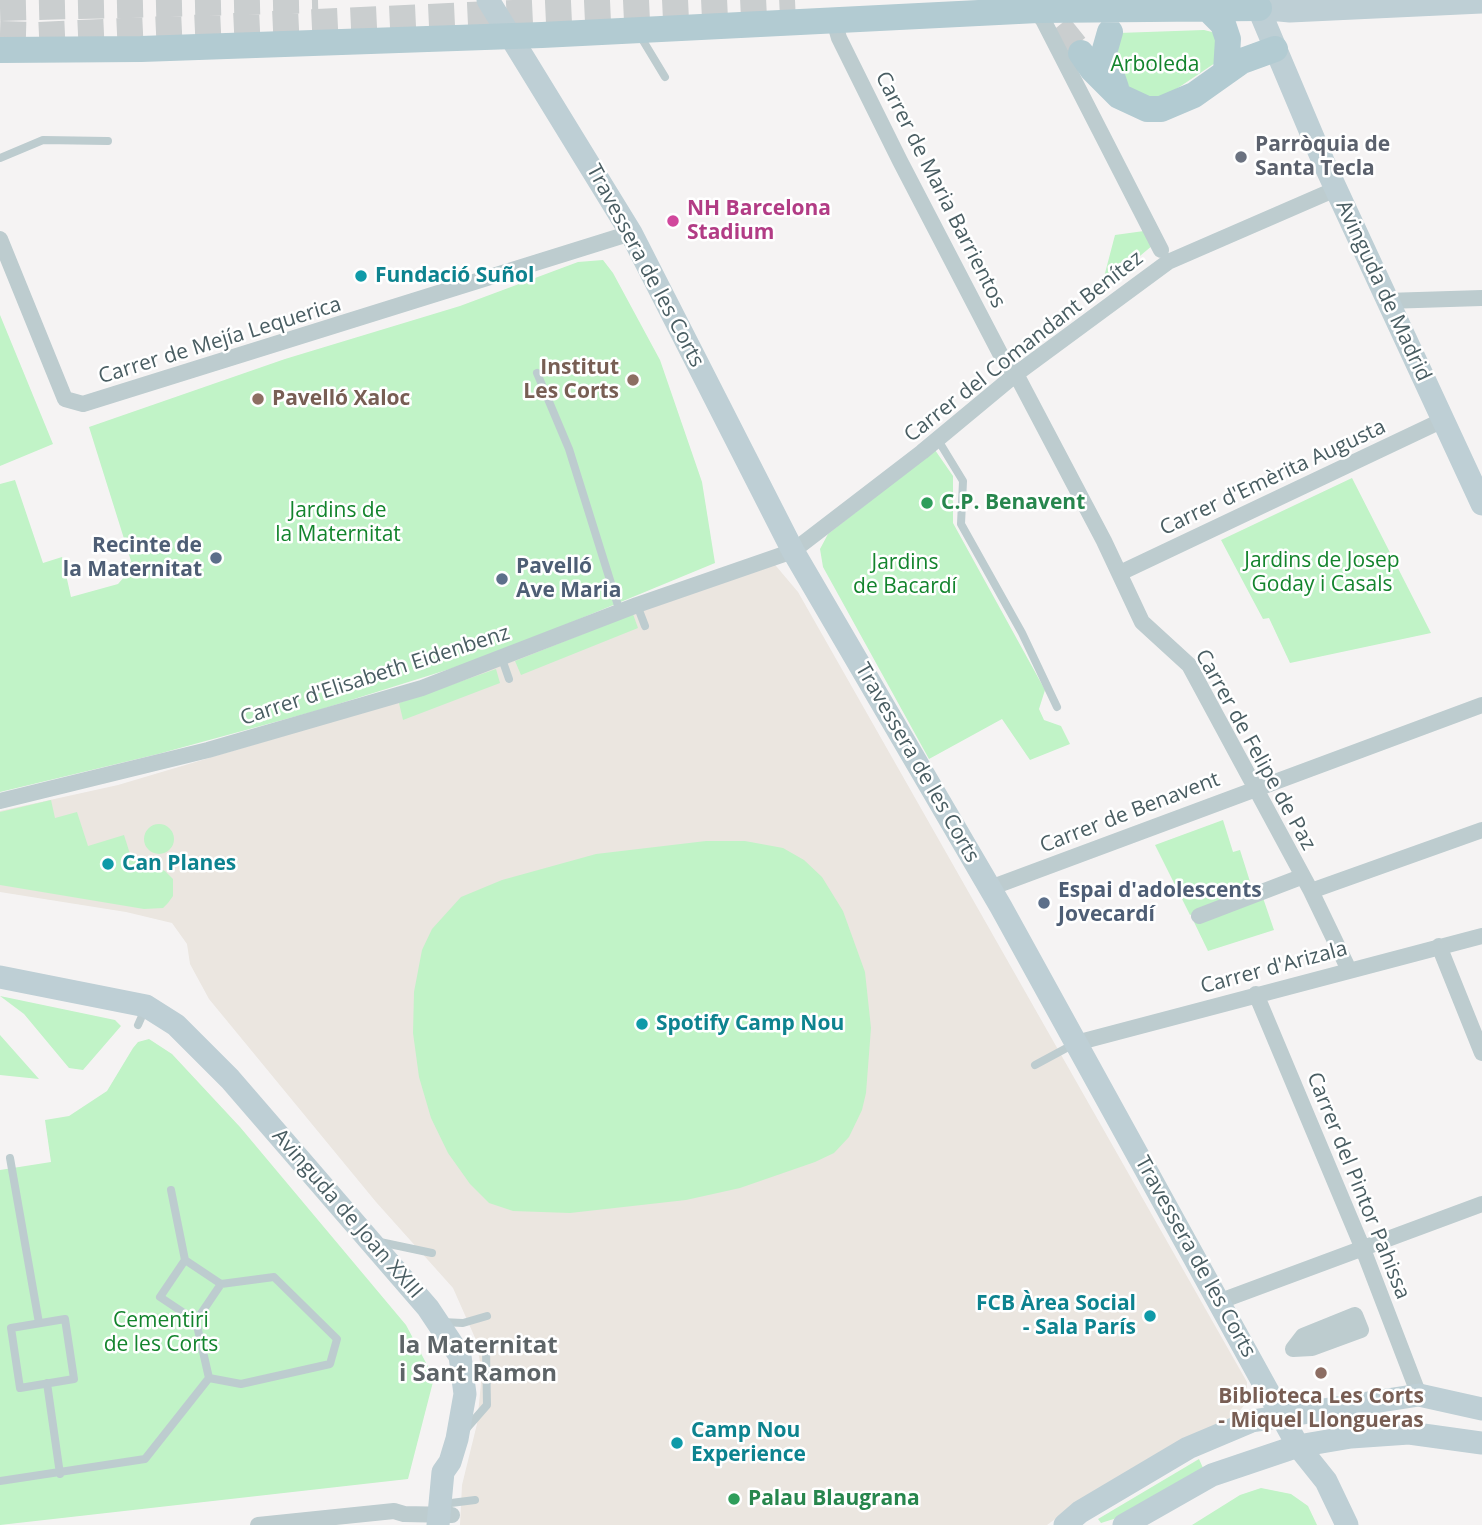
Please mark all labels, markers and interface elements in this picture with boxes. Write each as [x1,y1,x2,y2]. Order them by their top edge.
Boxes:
park label: Arboleda [1111,52,1199,78]
street label: Carrer de Maria Barrientos [869,68,1011,312]
place label: Parròquia de Santa Tecla [1255,132,1390,182]
marker: Parròquia de Santa Tecla [1233,149,1249,165]
street label: Travessera de les Corts [581,160,709,372]
place label: NH Barcelona Stadium [687,196,831,246]
street label: Avinguda de Madrid [1330,197,1436,385]
marker: NH Barcelona Stadium [665,213,681,229]
street label: Carrer del Comandant Benítez [900,246,1148,448]
place label: Fundació Suñol [375,263,534,289]
marker: Fundació Suñol [353,268,369,284]
street label: Carrer de Mejía Lequerica [96,292,344,390]
place label: Institut Les Corts [523,355,619,405]
marker: Institut Les Corts [625,372,641,388]
place label: Pavelló Xaloc [272,386,410,412]
marker: Pavelló Xaloc [250,391,266,407]
street label: Carrer d'Emèrita Augusta [1156,415,1390,541]
place label: C.P. Benavent [941,490,1085,516]
marker: C.P. Benavent [919,495,935,511]
park label: Jardins de la Maternitat [275,498,401,548]
place label: Recinte de la Maternitat [63,533,202,583]
park label: Jardins de Josep Goday i Casals [1244,548,1400,598]
marker: Recinte de la Maternitat [208,550,224,566]
park label: Jardins de Bacardí [853,550,957,600]
place label: Pavelló Ave Maria [516,554,621,604]
marker: Pavelló Ave Maria [494,571,510,587]
street label: Carrer d'Elisabeth Eidenbenz [237,621,513,731]
street label: Carrer de Felipe de Paz [1189,645,1321,855]
street label: Travessera de les Corts [850,659,984,867]
street label: Carrer de Benavent [1037,767,1223,859]
place label: Can Planes [122,851,236,877]
marker: Can Planes [100,856,116,872]
place label: Espai d'adolescents Jovecardí [1058,878,1262,928]
marker: Espai d'adolescents Jovecardí [1036,895,1052,911]
street label: Carrer d'Arizala [1198,936,1350,1000]
place label: Spotify Camp Nou [656,1011,844,1037]
marker: Spotify Camp Nou [634,1016,650,1032]
street label: Carrer del Pintor Pahissa [1301,1069,1415,1303]
street label: Avinguda de Joan XXIII [266,1124,428,1304]
street label: Travessera de les Corts [1129,1152,1261,1362]
place label: FCB Àrea Social - Sala París [976,1291,1136,1341]
park label: Cementiri de les Corts [104,1308,218,1358]
marker: FCB Àrea Social - Sala París [1142,1308,1158,1324]
district label: la Maternitat i Sant Ramon [398,1332,558,1388]
marker: Biblioteca Les Corts - Miquel Llongueras [1313,1365,1329,1381]
place label: Biblioteca Les Corts - Miquel Llongueras [1218,1384,1424,1434]
place label: Camp Nou Experience [691,1418,806,1468]
marker: Camp Nou Experience [669,1435,685,1451]
place label: Palau Blaugrana [748,1486,920,1512]
marker: Palau Blaugrana [726,1491,742,1507]

